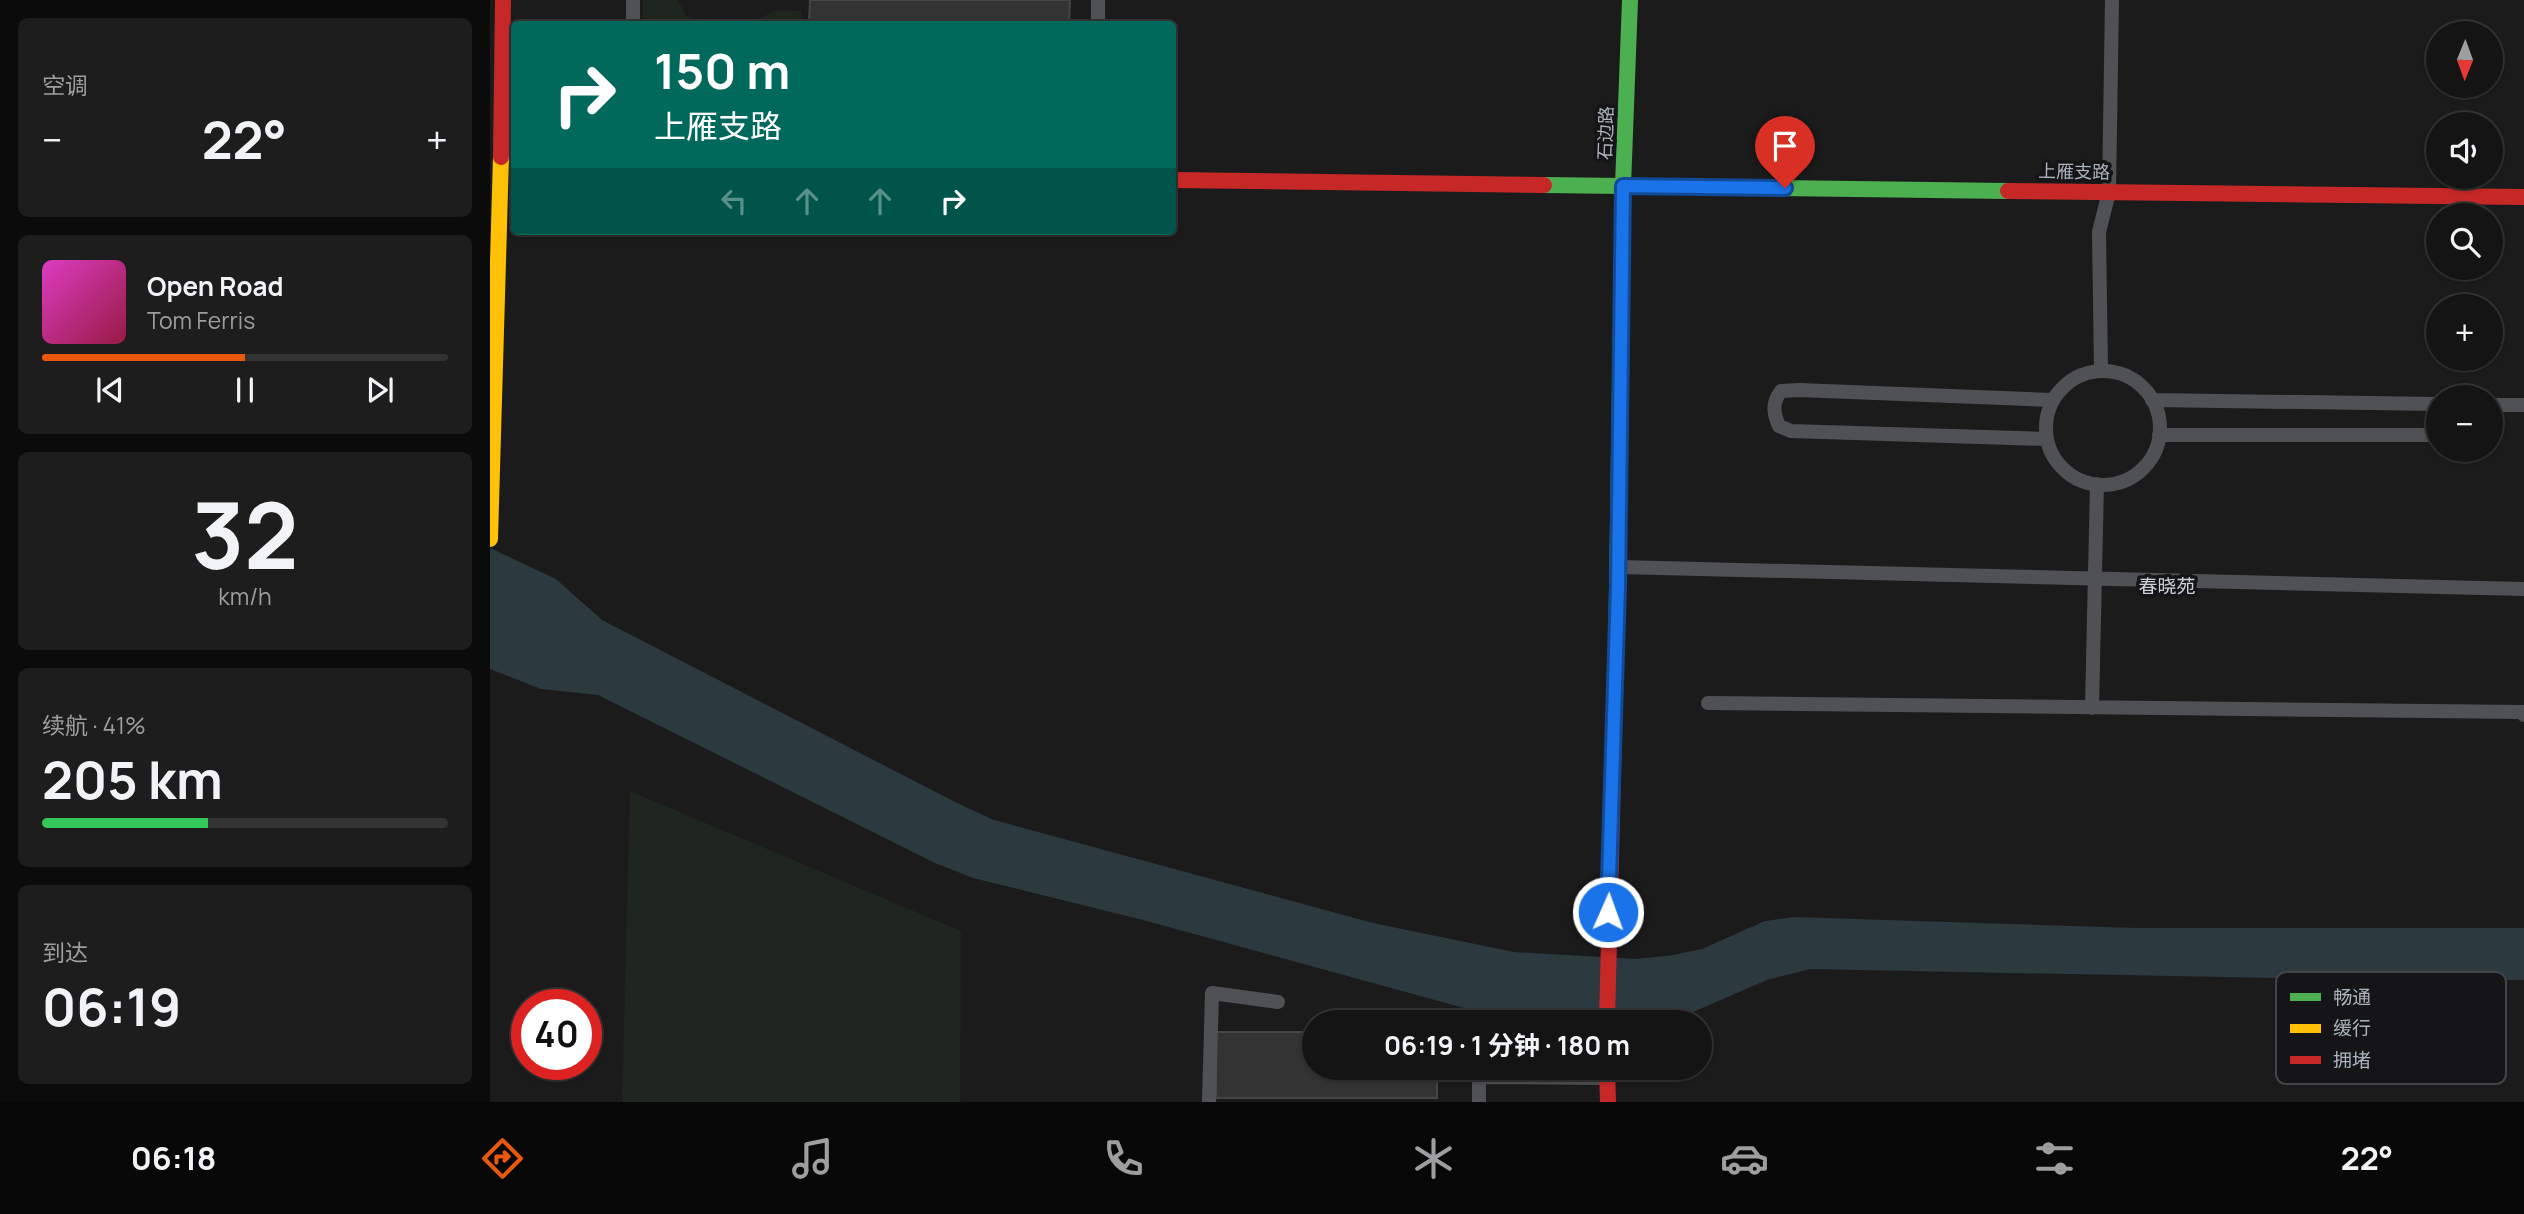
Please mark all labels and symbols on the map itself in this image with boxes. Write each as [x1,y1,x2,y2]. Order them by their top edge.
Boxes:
north arrow [2426,21,2502,98]
street label: 石边路 [1592,106,1618,160]
pin [1755,116,1815,188]
street label: 上雁支路 [2038,158,2110,184]
district label: 春晓苑 [2138,573,2196,599]
position arrow [1571,875,1645,949]
legend [2276,972,2506,1084]
text: 畅通 [2333,984,2371,1010]
speed limit sign: 40 [511,989,602,1080]
text: 缓行 [2333,1015,2371,1041]
text: 拥堵 [2333,1047,2371,1073]

